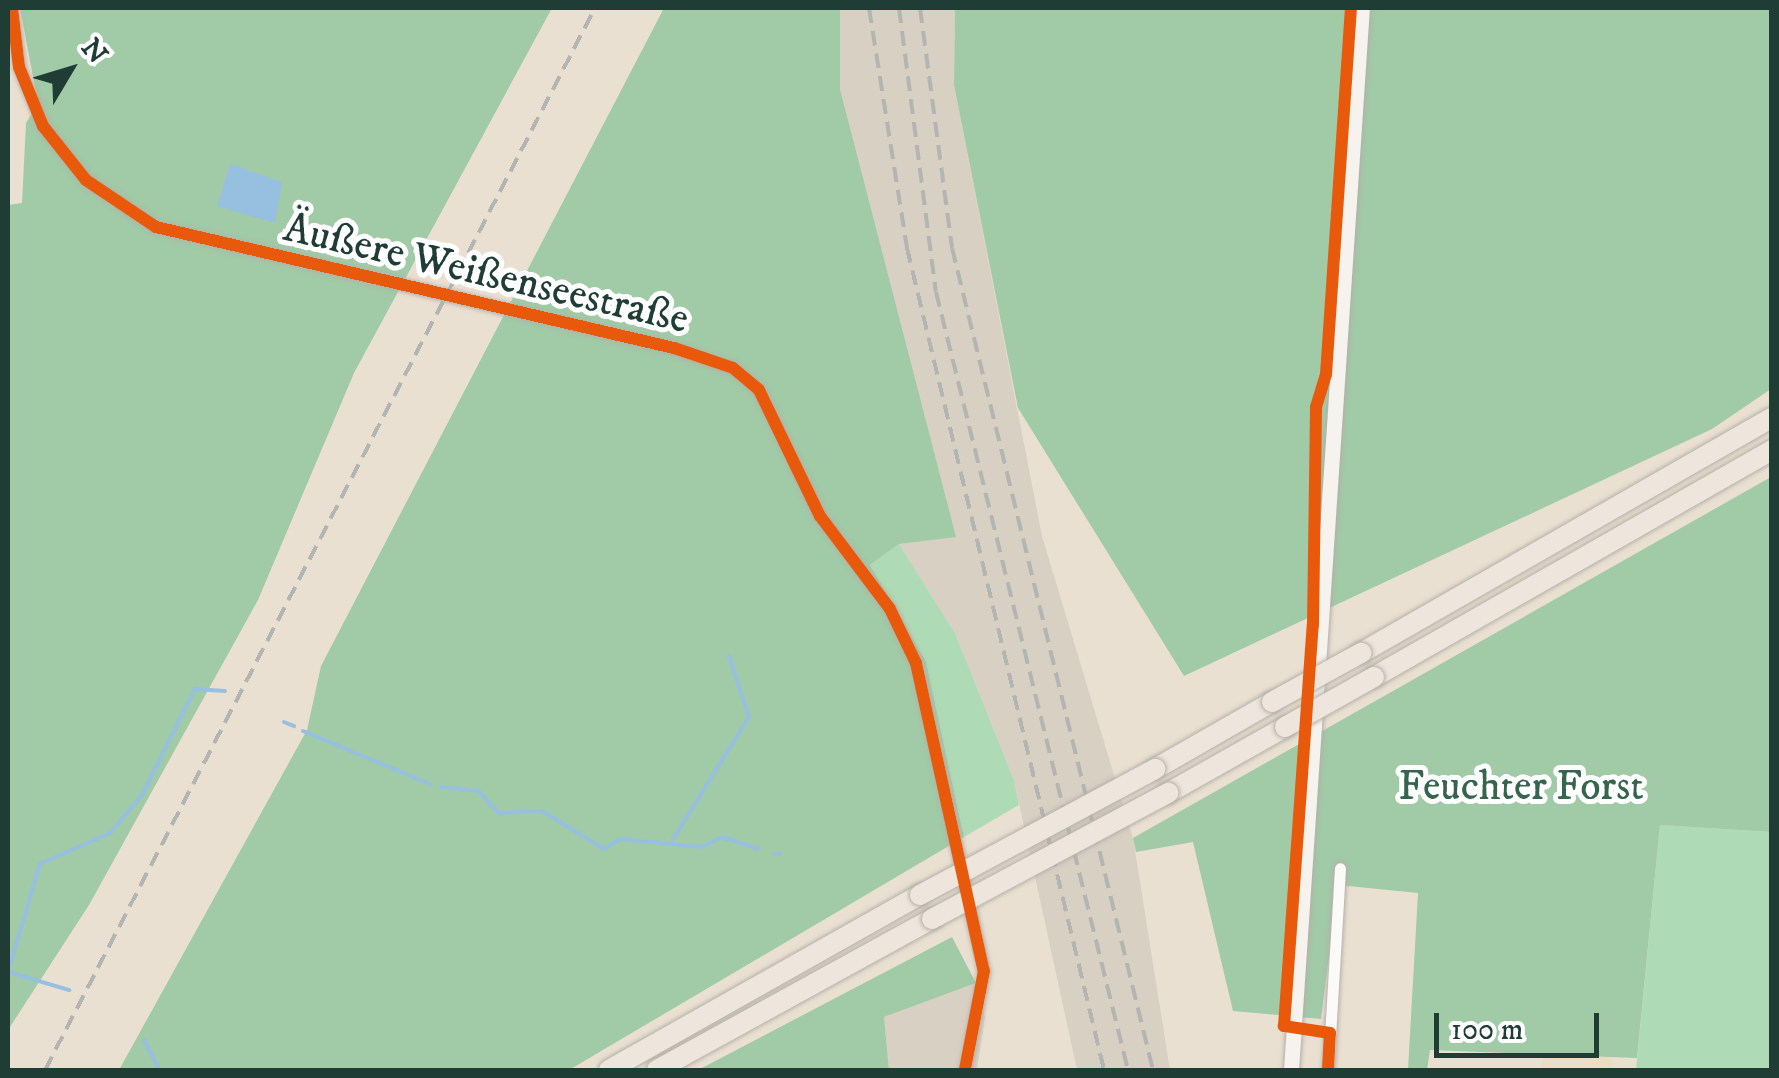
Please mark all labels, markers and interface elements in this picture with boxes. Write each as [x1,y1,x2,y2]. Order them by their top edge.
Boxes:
north arrow [20,20,120,120]
text: N [73,31,115,71]
street label: Äußere Weißenseestraße [279,203,693,345]
park label: Feuchter Forst [1398,762,1644,812]
scale bar [1439,993,1604,1055]
text: 100 m [1451,1012,1523,1049]

